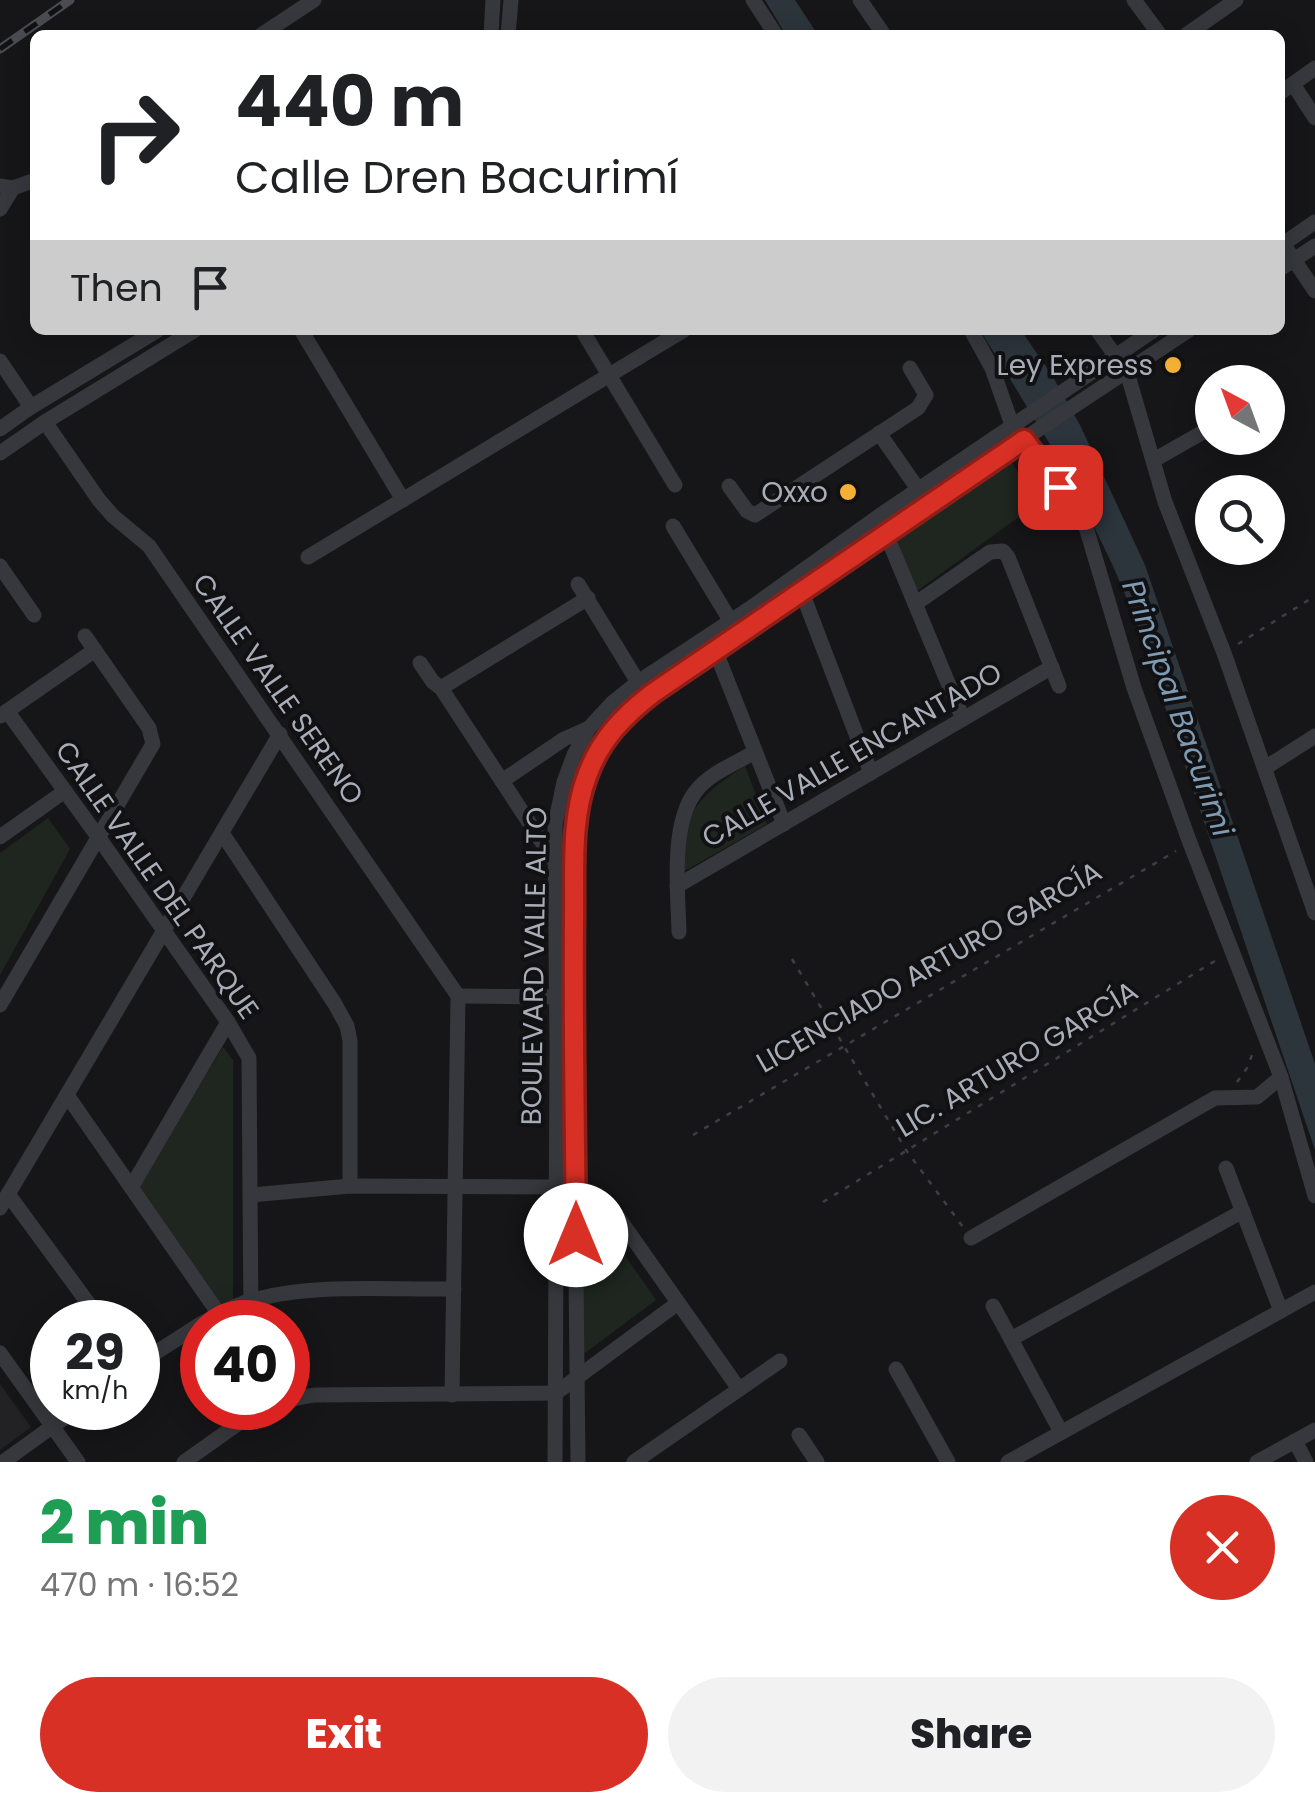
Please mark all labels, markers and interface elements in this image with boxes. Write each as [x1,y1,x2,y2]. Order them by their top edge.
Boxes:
text: 440 m [235,52,464,151]
icon: right [70,70,200,200]
text: Calle Dren Bacurimí [235,146,679,209]
icon: arrive [183,260,238,315]
text: Then [70,261,163,314]
place label: Ley Express [997,346,1153,385]
marker: Ley Express [1162,354,1184,376]
north arrow [1195,365,1285,455]
map controls [1195,365,1285,565]
pin [1018,445,1103,530]
icon: arrive [1033,460,1088,515]
place label: Oxxo [761,473,828,512]
button: search [1195,475,1285,565]
marker: Oxxo [837,481,859,503]
street label: CALLE VALLE SERENO [183,565,373,813]
water label: Principal Bacurimi [1112,574,1245,843]
street label: CALLE VALLE ENCANTADO [695,653,1009,857]
street label: CALLE VALLE DEL PARQUE [46,733,268,1027]
street label: BOULEVARD VALLE ALTO [512,806,556,1126]
street label: LICENCIADO ARTURO GARCÍA [749,852,1109,1082]
street label: LIC. ARTURO GARCÍA [889,971,1145,1147]
position arrow [524,1183,628,1287]
speed limit sign: 40 [180,1300,310,1430]
text: 29 [65,1317,125,1388]
text: km/h [62,1373,128,1408]
text: 2 min [40,1481,209,1565]
button: close [1170,1495,1275,1600]
text: 470 m · 16:52 [40,1562,239,1607]
button: Exit [40,1677,648,1792]
button: Share [668,1677,1275,1792]

